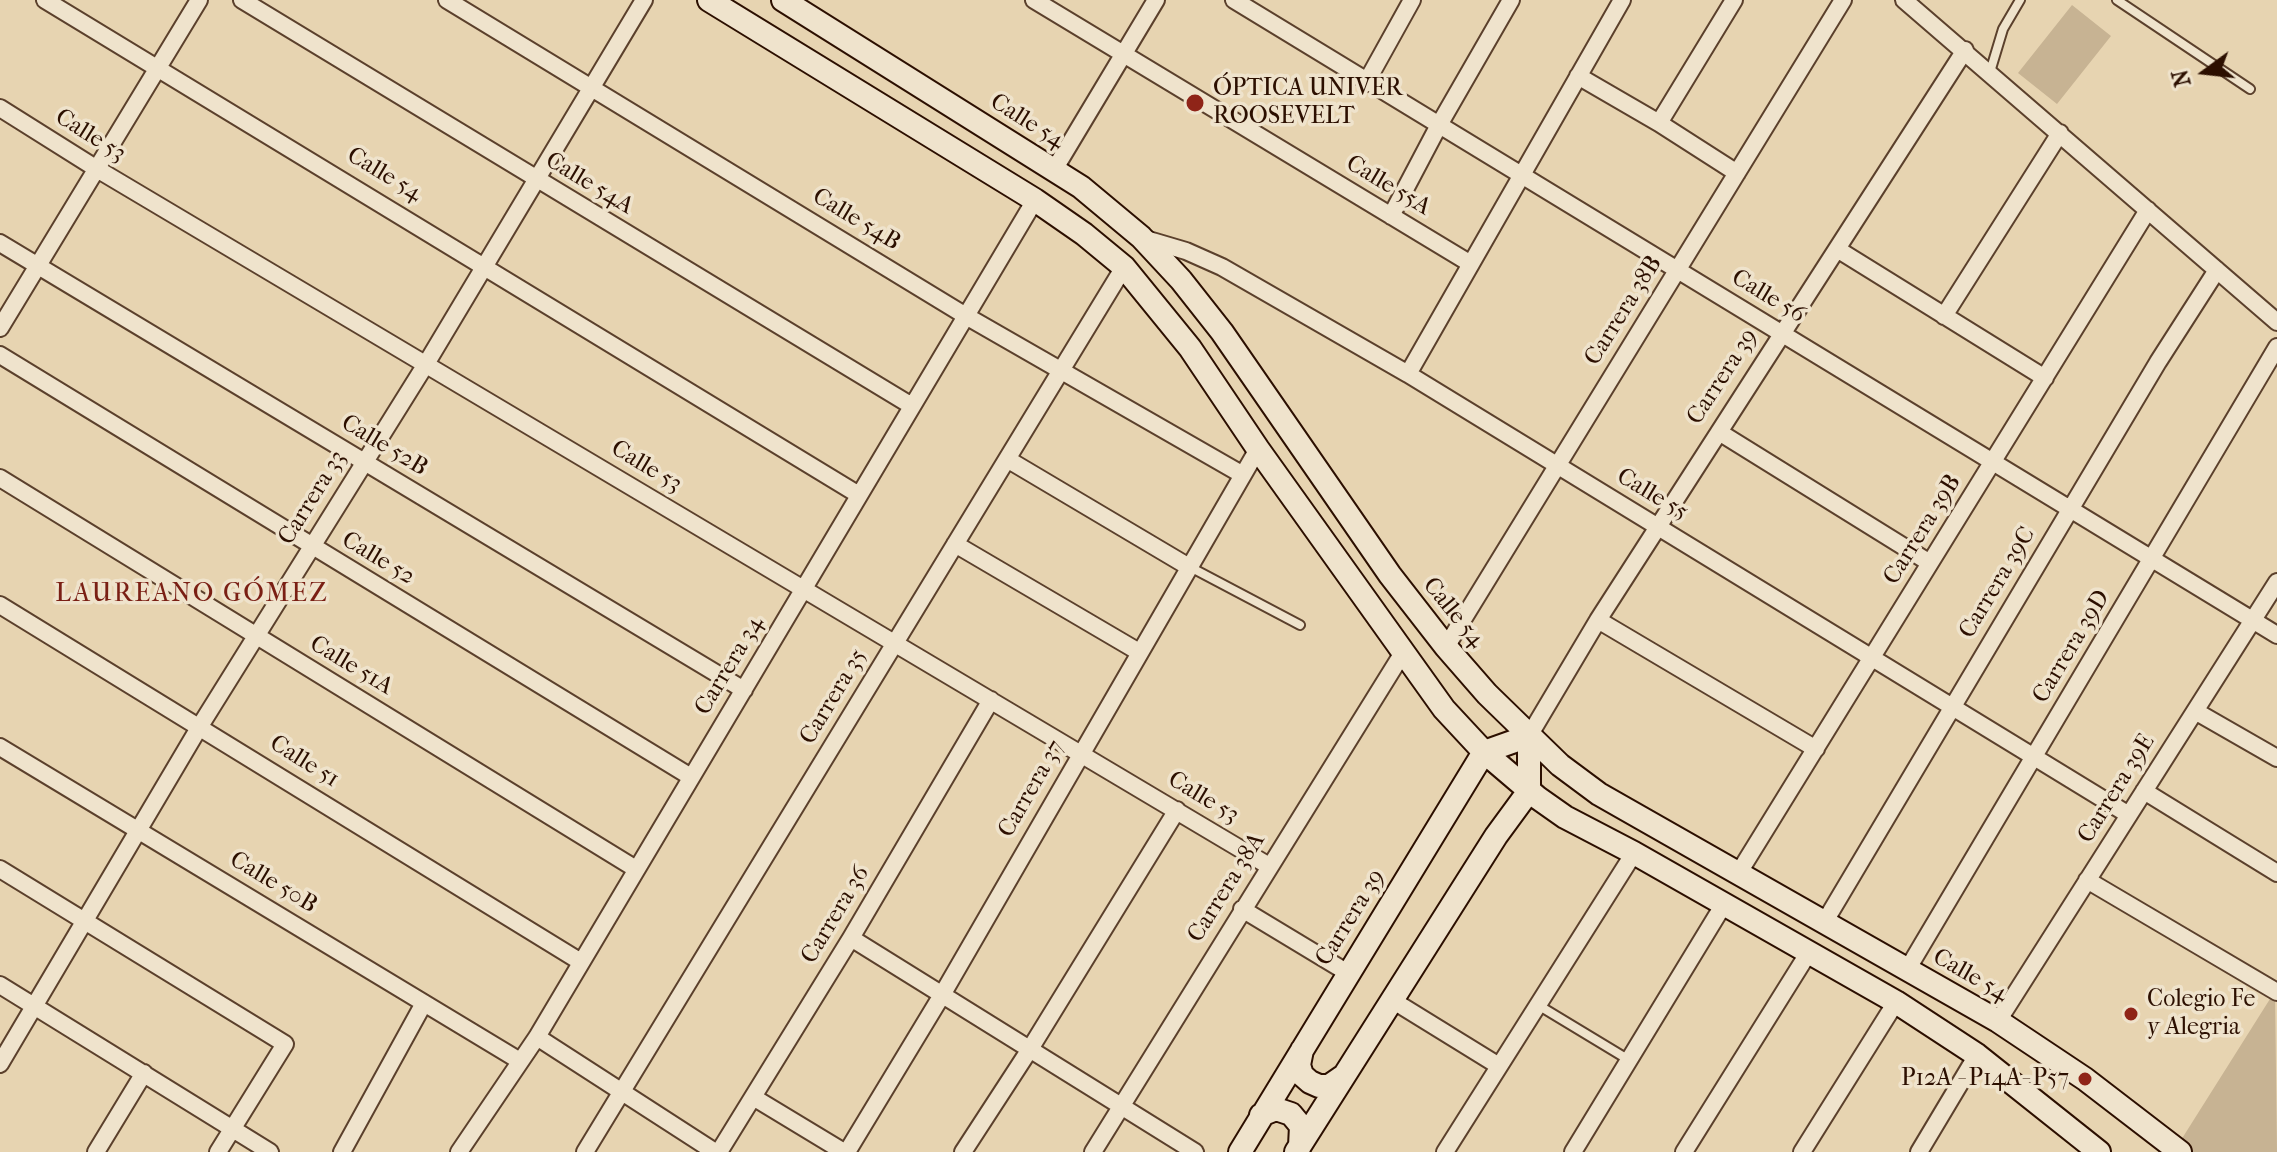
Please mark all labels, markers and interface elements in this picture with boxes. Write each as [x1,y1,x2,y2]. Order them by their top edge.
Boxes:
north arrow [2165,32,2245,112]
text: N [2167,67,2197,90]
place label: ÓPTICA UNIVER ROOSEVELT [1213,75,1403,131]
street label: Calle 54 [985,88,1069,156]
marker: ÓPTICA UNIVER ROOSEVELT [1184,92,1206,114]
street label: Calle 53 [49,103,131,169]
street label: Calle 54 [341,142,427,208]
street label: Calle 54A [540,147,638,221]
street label: Calle 55A [1340,150,1436,222]
street label: Calle 54B [807,183,905,257]
street label: Carrera 38B [1579,251,1669,371]
street label: Calle 56 [1726,264,1810,330]
street label: Carrera 39 [1681,324,1765,430]
street label: Calle 52B [336,409,432,483]
street label: Calle 53 [605,435,687,499]
street label: Carrera 33 [273,446,353,550]
street label: Calle 55 [1611,463,1693,527]
street label: Carrera 39B [1878,470,1968,590]
street label: Carrera 39C [1954,522,2042,644]
street label: Calle 52 [336,526,420,592]
street label: Calle 54 [1416,572,1490,654]
district label: LAUREANO GÓMEZ [55,579,329,611]
street label: Carrera 39D [2027,585,2117,709]
street label: Carrera 34 [689,611,771,721]
street label: Calle 51A [304,630,398,702]
street label: Carrera 35 [794,644,874,750]
street label: Carrera 39E [2072,729,2162,849]
street label: Calle 51 [264,730,344,794]
street label: Carrera 37 [993,735,1071,843]
street label: Calle 53 [1162,766,1244,830]
street label: Carrera 38A [1182,828,1272,948]
street label: Calle 50B [224,846,322,920]
street label: Carrera 36 [796,861,876,969]
street label: Carrera 39 [1310,864,1392,972]
street label: Calle 54 [1927,943,2013,1009]
place label: Colegio Fe y Alegria [2147,986,2255,1042]
marker: Colegio Fe y Alegria [2122,1005,2140,1023]
place label: P12A - P14A- P57 [1901,1065,2069,1093]
marker: P12A - P14A- P57 [2076,1070,2094,1088]

